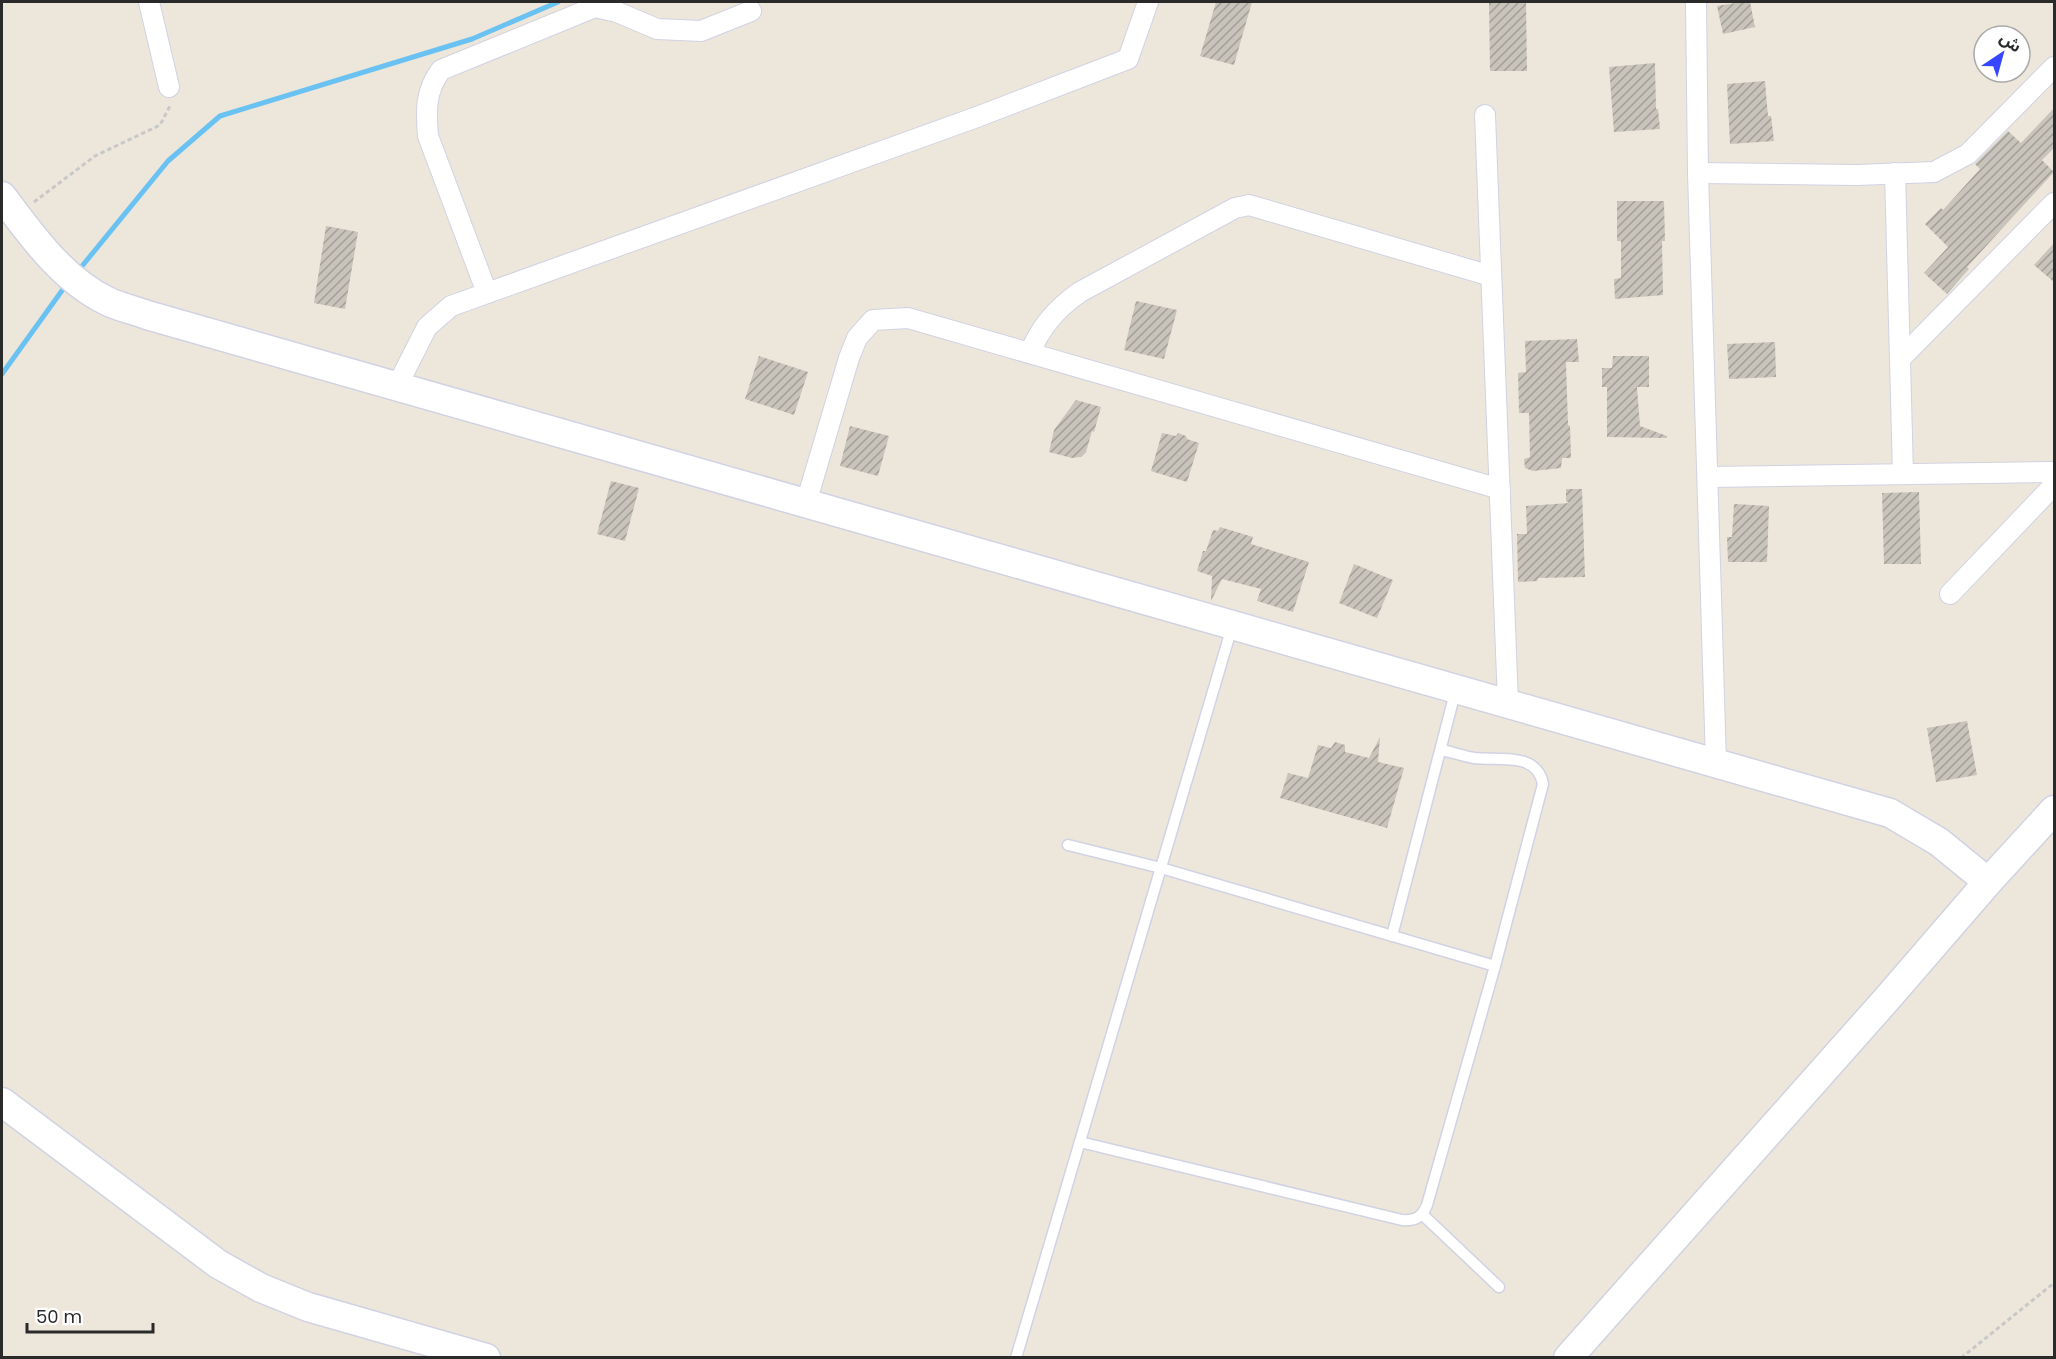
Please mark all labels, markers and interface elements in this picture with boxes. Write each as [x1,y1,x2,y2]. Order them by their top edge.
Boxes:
north arrow [1972,24,2032,84]
text: ش [1995,27,2026,58]
scale bar [27,1296,153,1334]
text: 50 m [36,1304,82,1329]

